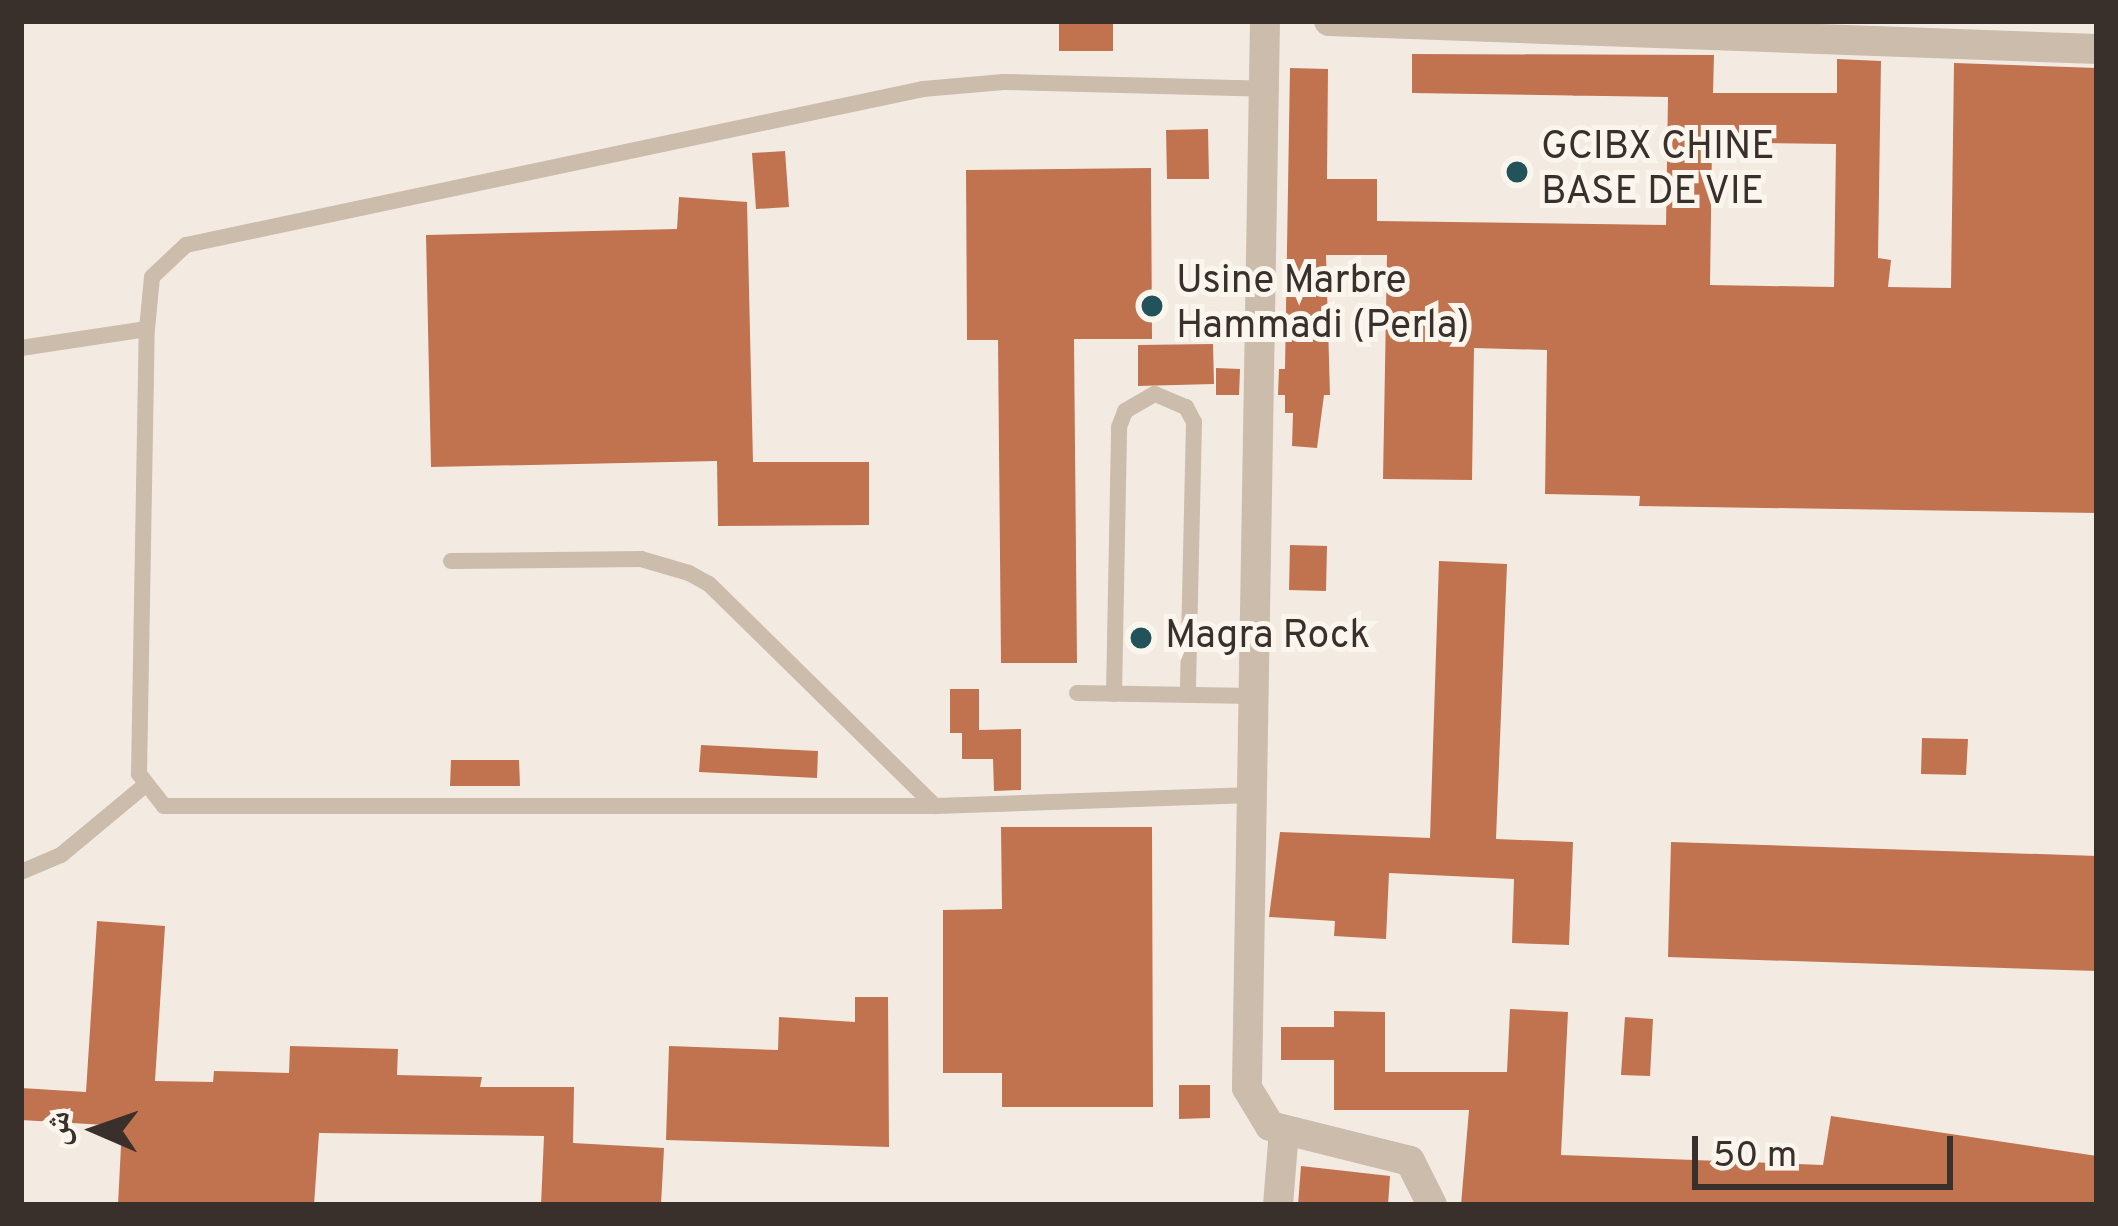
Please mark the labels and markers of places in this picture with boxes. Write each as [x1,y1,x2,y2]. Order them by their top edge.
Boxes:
place label: GCIBX CHINE BASE DE VIE [1541,127,1775,218]
marker: GCIBX CHINE BASE DE VIE [1504,159,1530,185]
place label: Usine Marbre Hammadi (Perla) [1176,261,1470,352]
marker: Usine Marbre Hammadi (Perla) [1139,293,1165,319]
place label: Magra Rock [1165,615,1370,661]
marker: Magra Rock [1128,625,1154,651]

